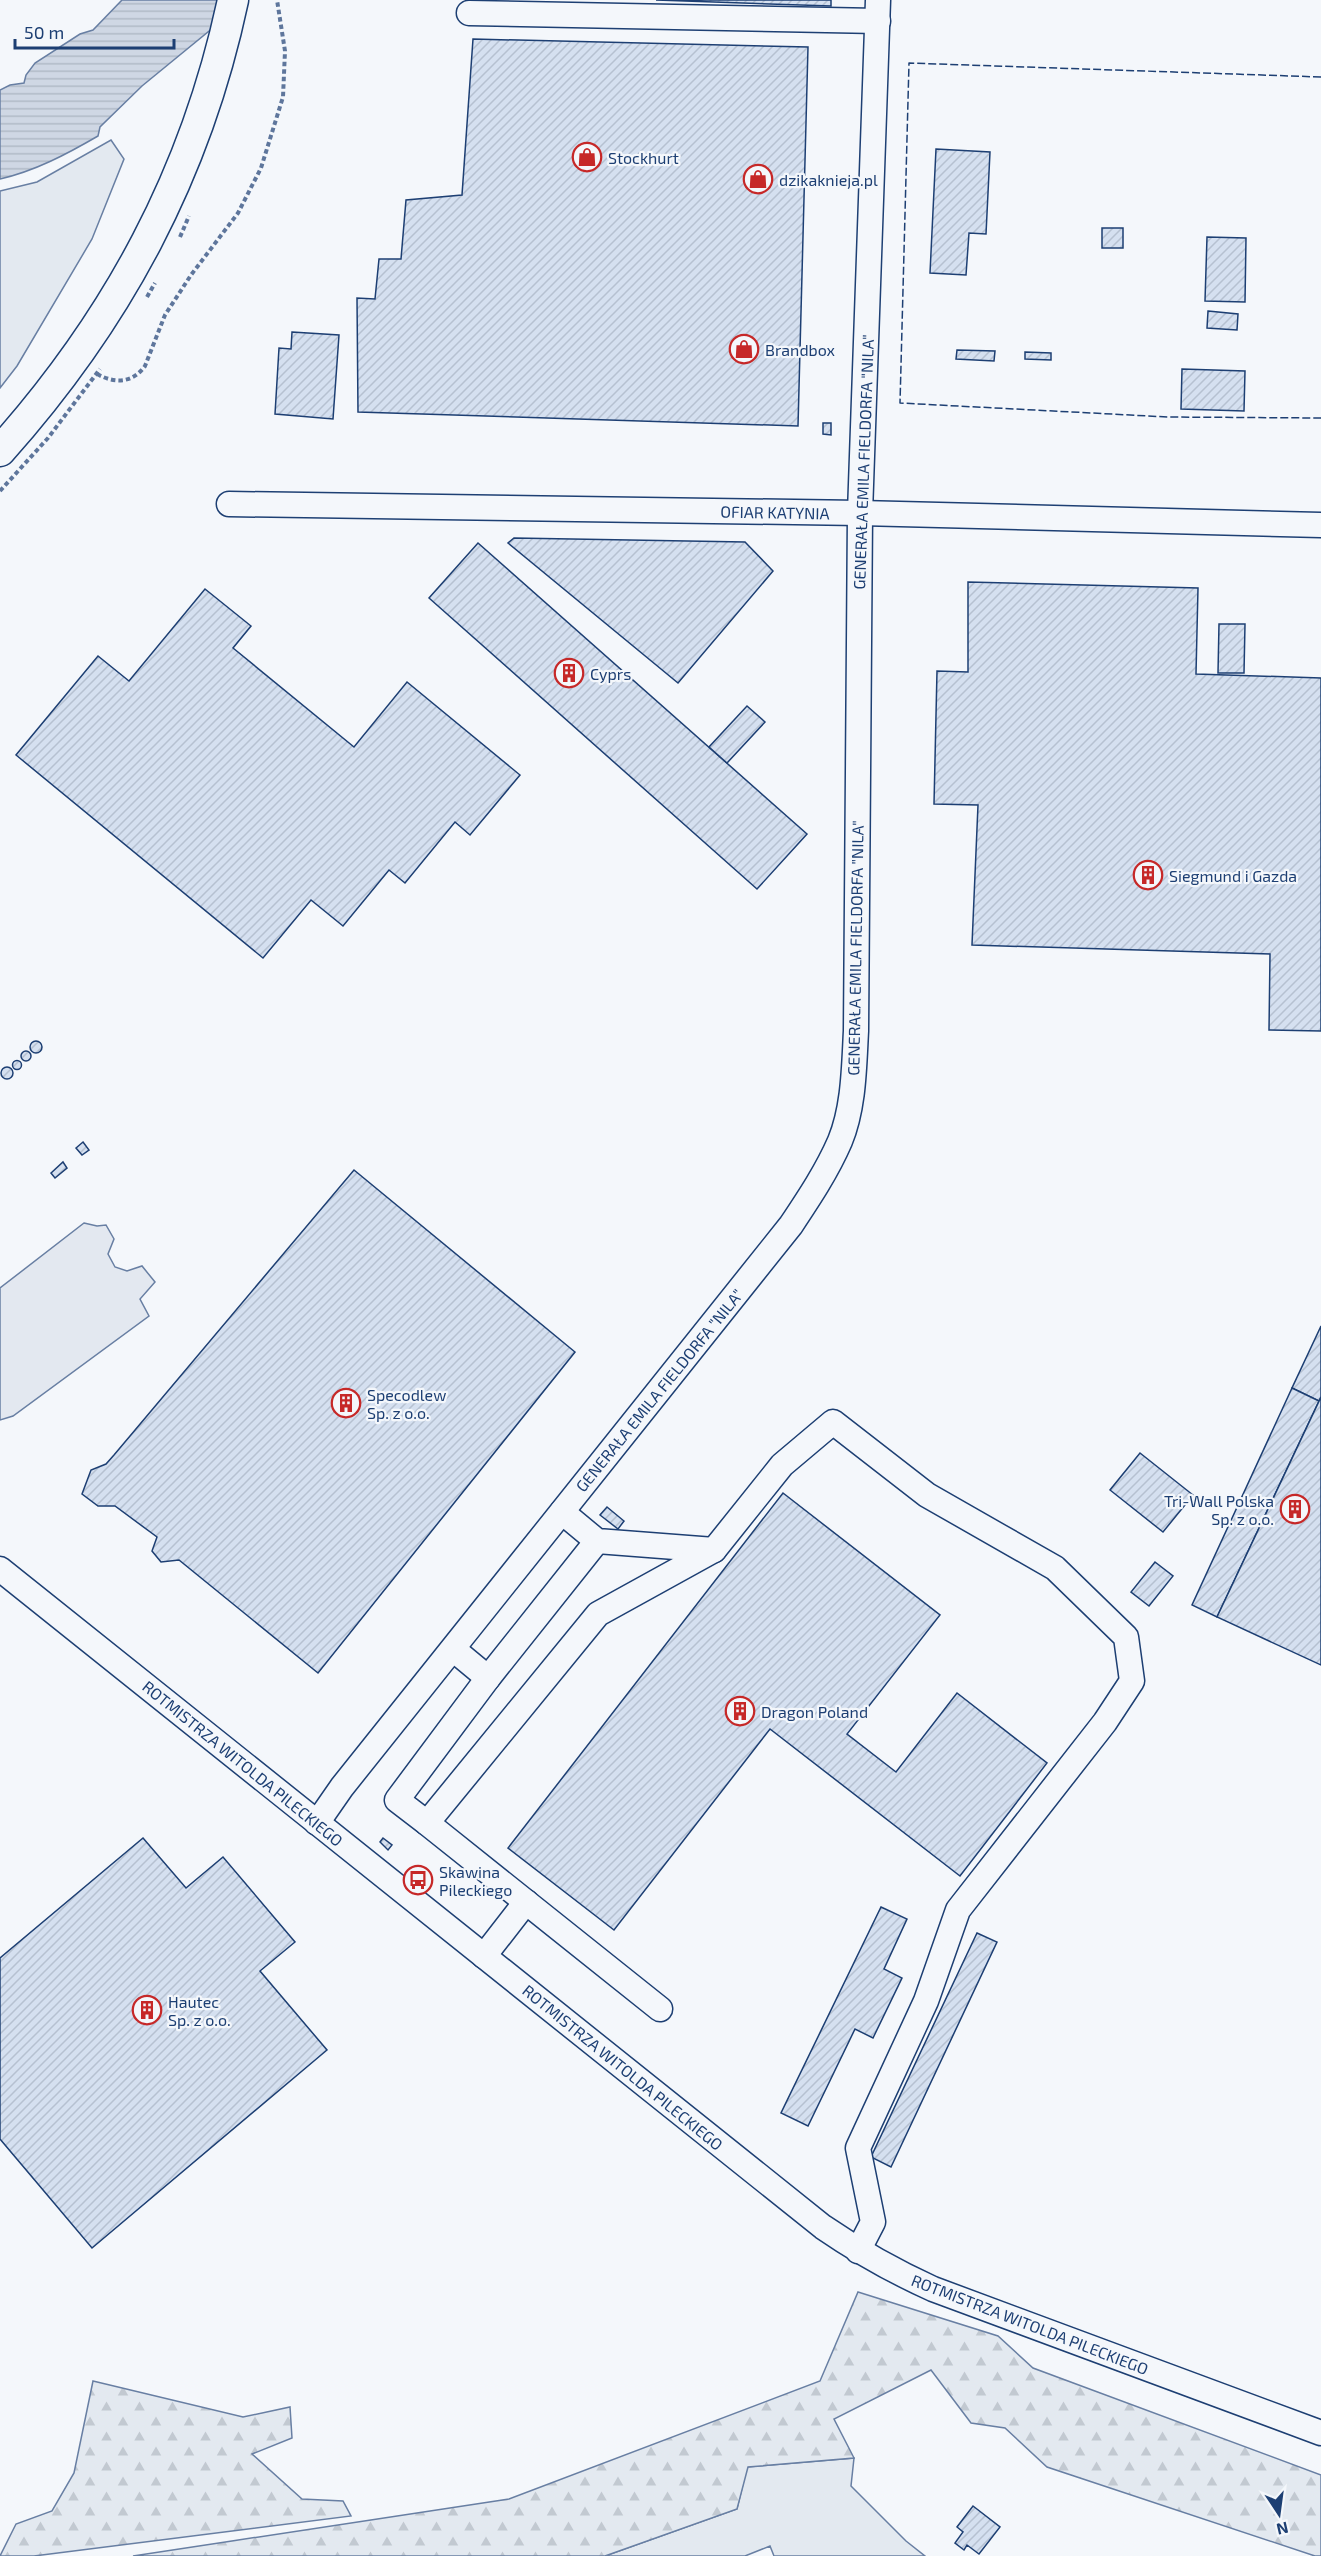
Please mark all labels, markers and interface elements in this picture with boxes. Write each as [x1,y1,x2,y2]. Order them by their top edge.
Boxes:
scale bar [15,12,174,50]
text: 50 m [24,21,64,43]
shop icon: Stockhurt [571,141,603,173]
place label: Stockhurt [608,148,679,167]
shop icon: dzikaknieja.pl [742,163,774,195]
place label: dzikaknieja.pl [779,170,878,190]
shop icon: Brandbox [728,333,760,365]
street label: GENERAŁA EMILA FIELDORFA "NILA" [849,334,877,590]
place label: Brandbox [765,340,836,359]
street label: OFIAR KATYNIA [720,502,830,522]
building icon: Cyprs [553,657,585,689]
place label: Cyprs [590,664,631,683]
street label: GENERAŁA EMILA FIELDORFA "NILA" [843,820,867,1076]
building icon: Siegmund i Gazda [1132,859,1164,891]
place label: Siegmund i Gazda [1169,866,1297,885]
street label: GENERAŁA EMILA FIELDORFA "NILA" [571,1285,747,1495]
place label: Specodlew Sp. z o.o. [367,1385,446,1422]
building icon: Specodlew Sp. z o.o. [330,1387,362,1419]
place label: Tri-Wall Polska Sp. z o.o. [1164,1491,1274,1528]
building icon: Tri-Wall Polska Sp. z o.o. [1279,1493,1311,1525]
street label: ROTMISTRZA WITOLDA PILECKIEGO [139,1676,347,1850]
building icon: Dragon Poland [724,1695,756,1727]
place label: Dragon Poland [761,1702,868,1721]
place label: Skawina Pileckiego [439,1862,512,1899]
bus stop icon: Skawina Pileckiego [402,1864,434,1896]
street label: ROTMISTRZA WITOLDA PILECKIEGO [519,1980,727,2154]
place label: Hautec Sp. z o.o. [168,1992,231,2029]
building icon: Hautec Sp. z o.o. [131,1994,163,2026]
street label: ROTMISTRZA WITOLDA PILECKIEGO [909,2270,1151,2378]
north arrow [1249,2484,1309,2544]
text: N [1275,2519,1290,2540]

